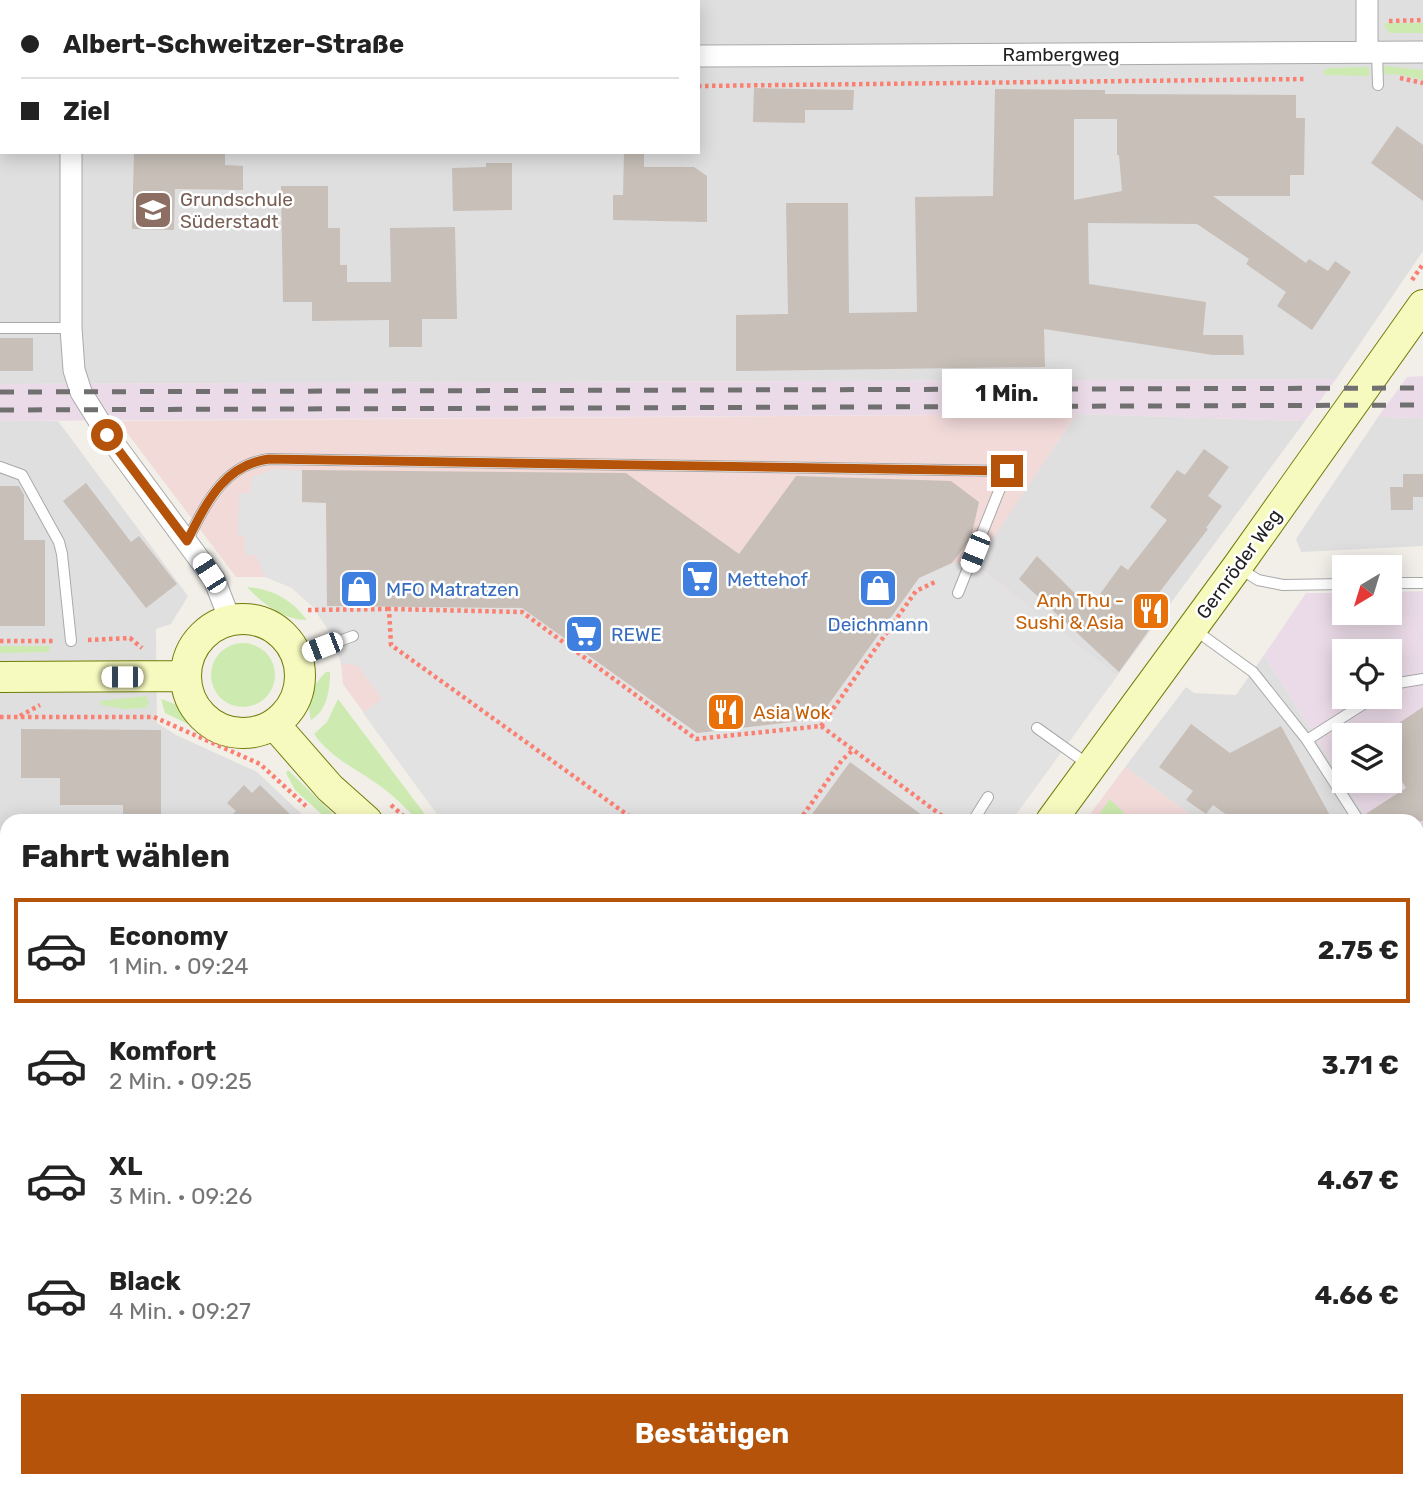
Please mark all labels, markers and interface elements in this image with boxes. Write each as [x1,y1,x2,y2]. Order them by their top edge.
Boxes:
text: Albert-Schweitzer-Straße [63,29,404,60]
street label: Rambergweg [1002,43,1120,66]
text: Ziel [63,96,110,127]
place label: Grundschule Süderstadt [180,188,293,233]
school or university icon: Grundschule Süderstadt [132,189,174,231]
callout: 1 Min. [942,370,1072,419]
text: 1 Min. [975,379,1039,407]
route start [91,419,123,451]
route end [991,455,1023,487]
street label: Gernröder Weg [1191,505,1287,623]
car [958,529,993,575]
car [189,550,230,596]
north arrow [1332,555,1402,625]
map controls [1332,555,1402,793]
supermarket icon: Mettehof [679,558,721,600]
shop icon: Deichmann [857,567,899,609]
shop icon: MFO Matratzen [338,568,380,610]
place label: Mettehof [727,568,809,591]
place label: MFO Matratzen [386,578,519,601]
place label: Anh Thu - Sushi & Asia [1015,589,1124,634]
restaurant icon: Anh Thu - Sushi & Asia [1130,590,1172,632]
supermarket icon: REWE [563,613,605,655]
place label: Deichmann [828,613,928,636]
place label: REWE [611,623,662,646]
car [299,630,346,664]
button: locate [1332,639,1402,709]
car [102,667,144,688]
restaurant icon: Asia Wok [705,691,747,733]
place label: Asia Wok [753,701,831,724]
button: layers [1332,723,1402,793]
text: Fahrt wählen [21,837,230,875]
icon: car [25,919,88,982]
text: Economy [109,921,228,952]
text: 2.75 € [1318,935,1399,966]
text: 1 Min. · 09:24 [109,952,249,980]
icon: car [25,1034,88,1097]
text: Komfort [109,1036,216,1067]
text: 3.71 € [1322,1050,1399,1081]
text: 2 Min. · 09:25 [109,1067,252,1095]
icon: car [25,1149,88,1212]
text: XL [109,1151,142,1182]
text: 4.67 € [1317,1165,1399,1196]
text: 3 Min. · 09:26 [109,1182,252,1210]
icon: car [25,1264,88,1327]
text: Black [109,1266,181,1297]
text: 4.66 € [1314,1280,1399,1311]
text: 4 Min. · 09:27 [109,1297,251,1325]
button: Bestätigen [21,1394,1403,1474]

